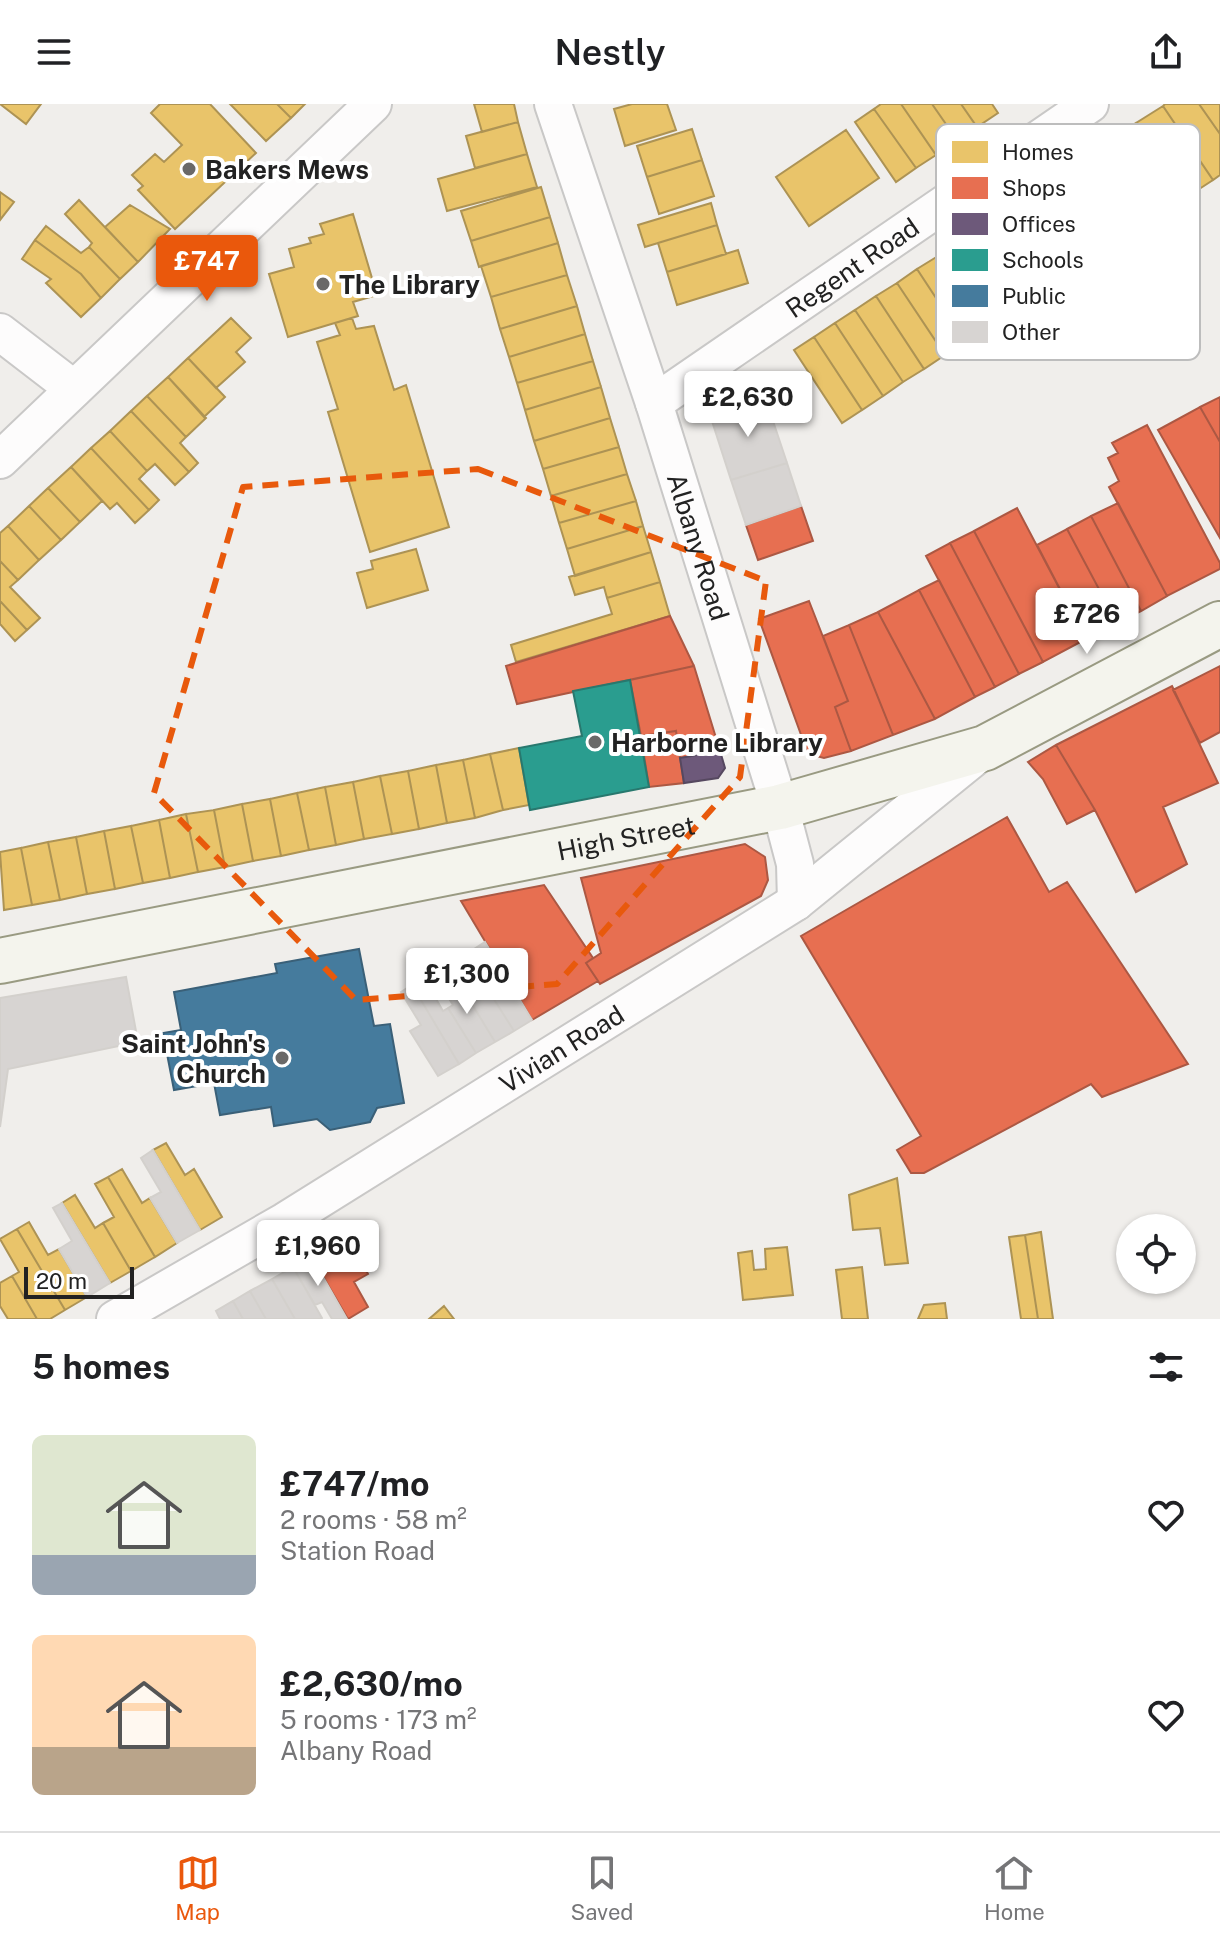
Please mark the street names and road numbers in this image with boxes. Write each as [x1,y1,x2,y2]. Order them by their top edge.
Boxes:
street label: Regent Road [779,211,925,324]
street label: Albany Road [661,469,736,624]
street label: High Street [554,809,698,866]
street label: Vivian Road [493,998,629,1099]

